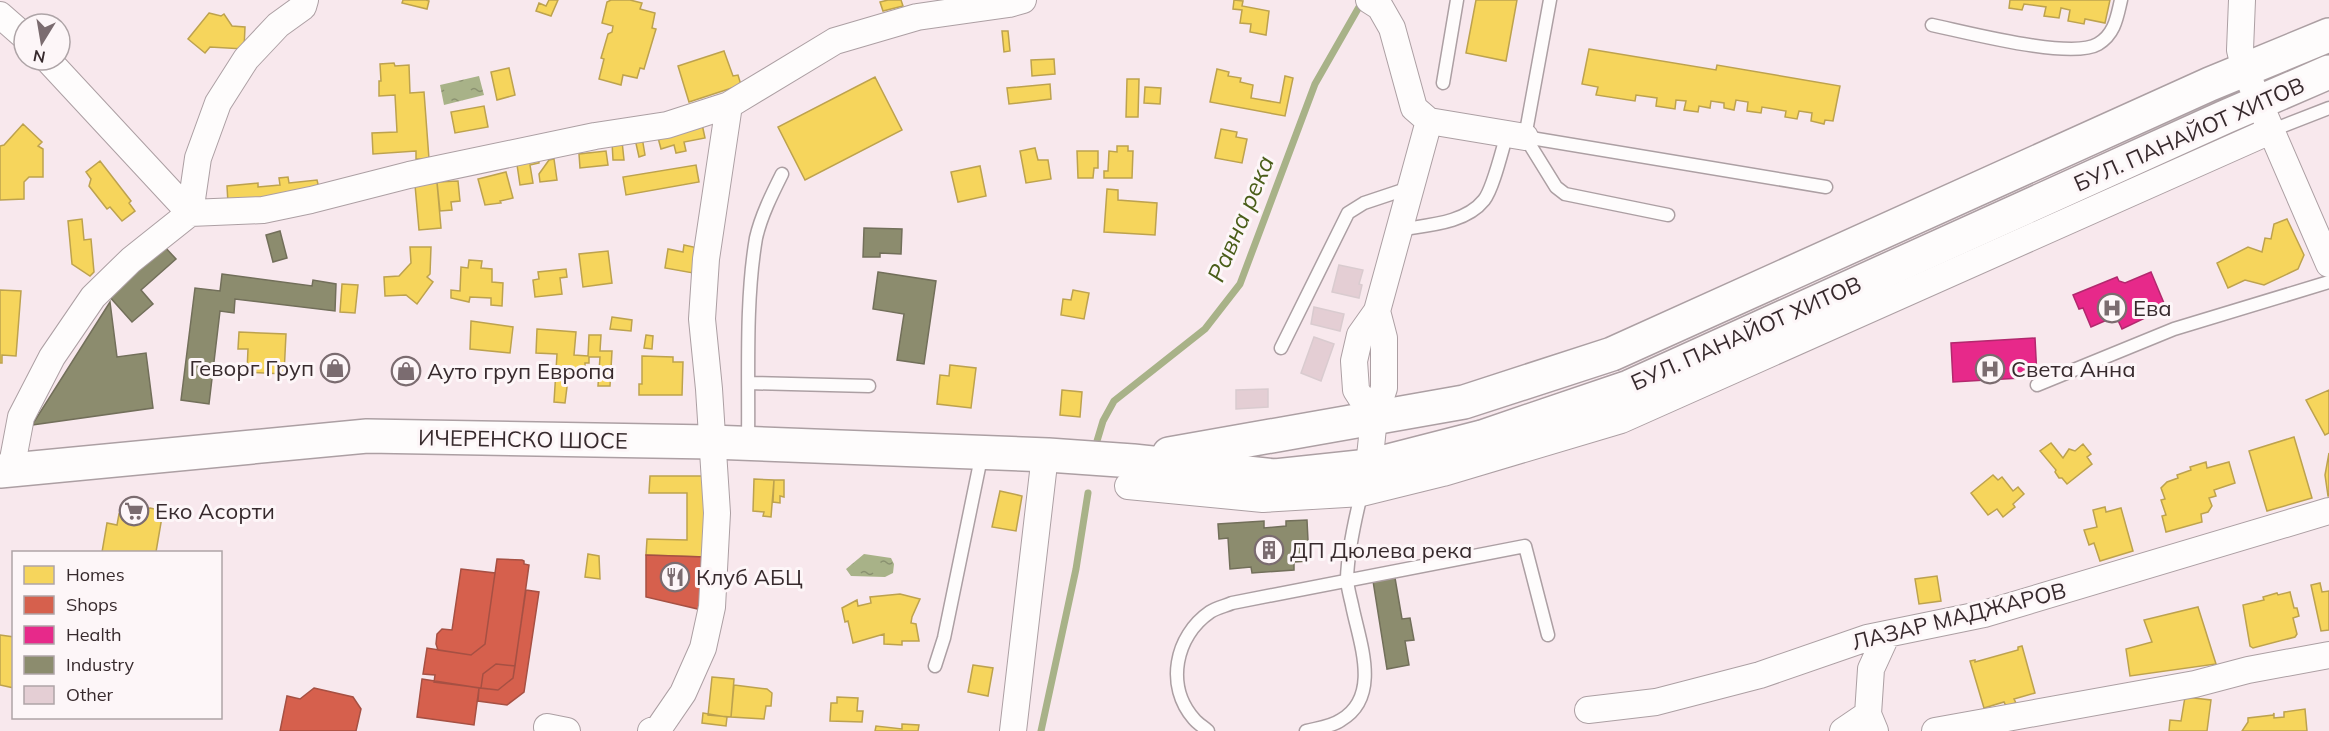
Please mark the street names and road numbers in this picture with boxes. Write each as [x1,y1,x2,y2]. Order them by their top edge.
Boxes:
street label: БУЛ. ПАНАЙОТ ХИТОВ [2069,70,2309,198]
street label: БУЛ. ПАНАЙОТ ХИТОВ [1626,269,1866,397]
street label: ИЧЕРЕНСКО ШОСЕ [418,423,628,455]
street label: ЛАЗАР МАДЖАРОВ [1849,576,2069,656]

